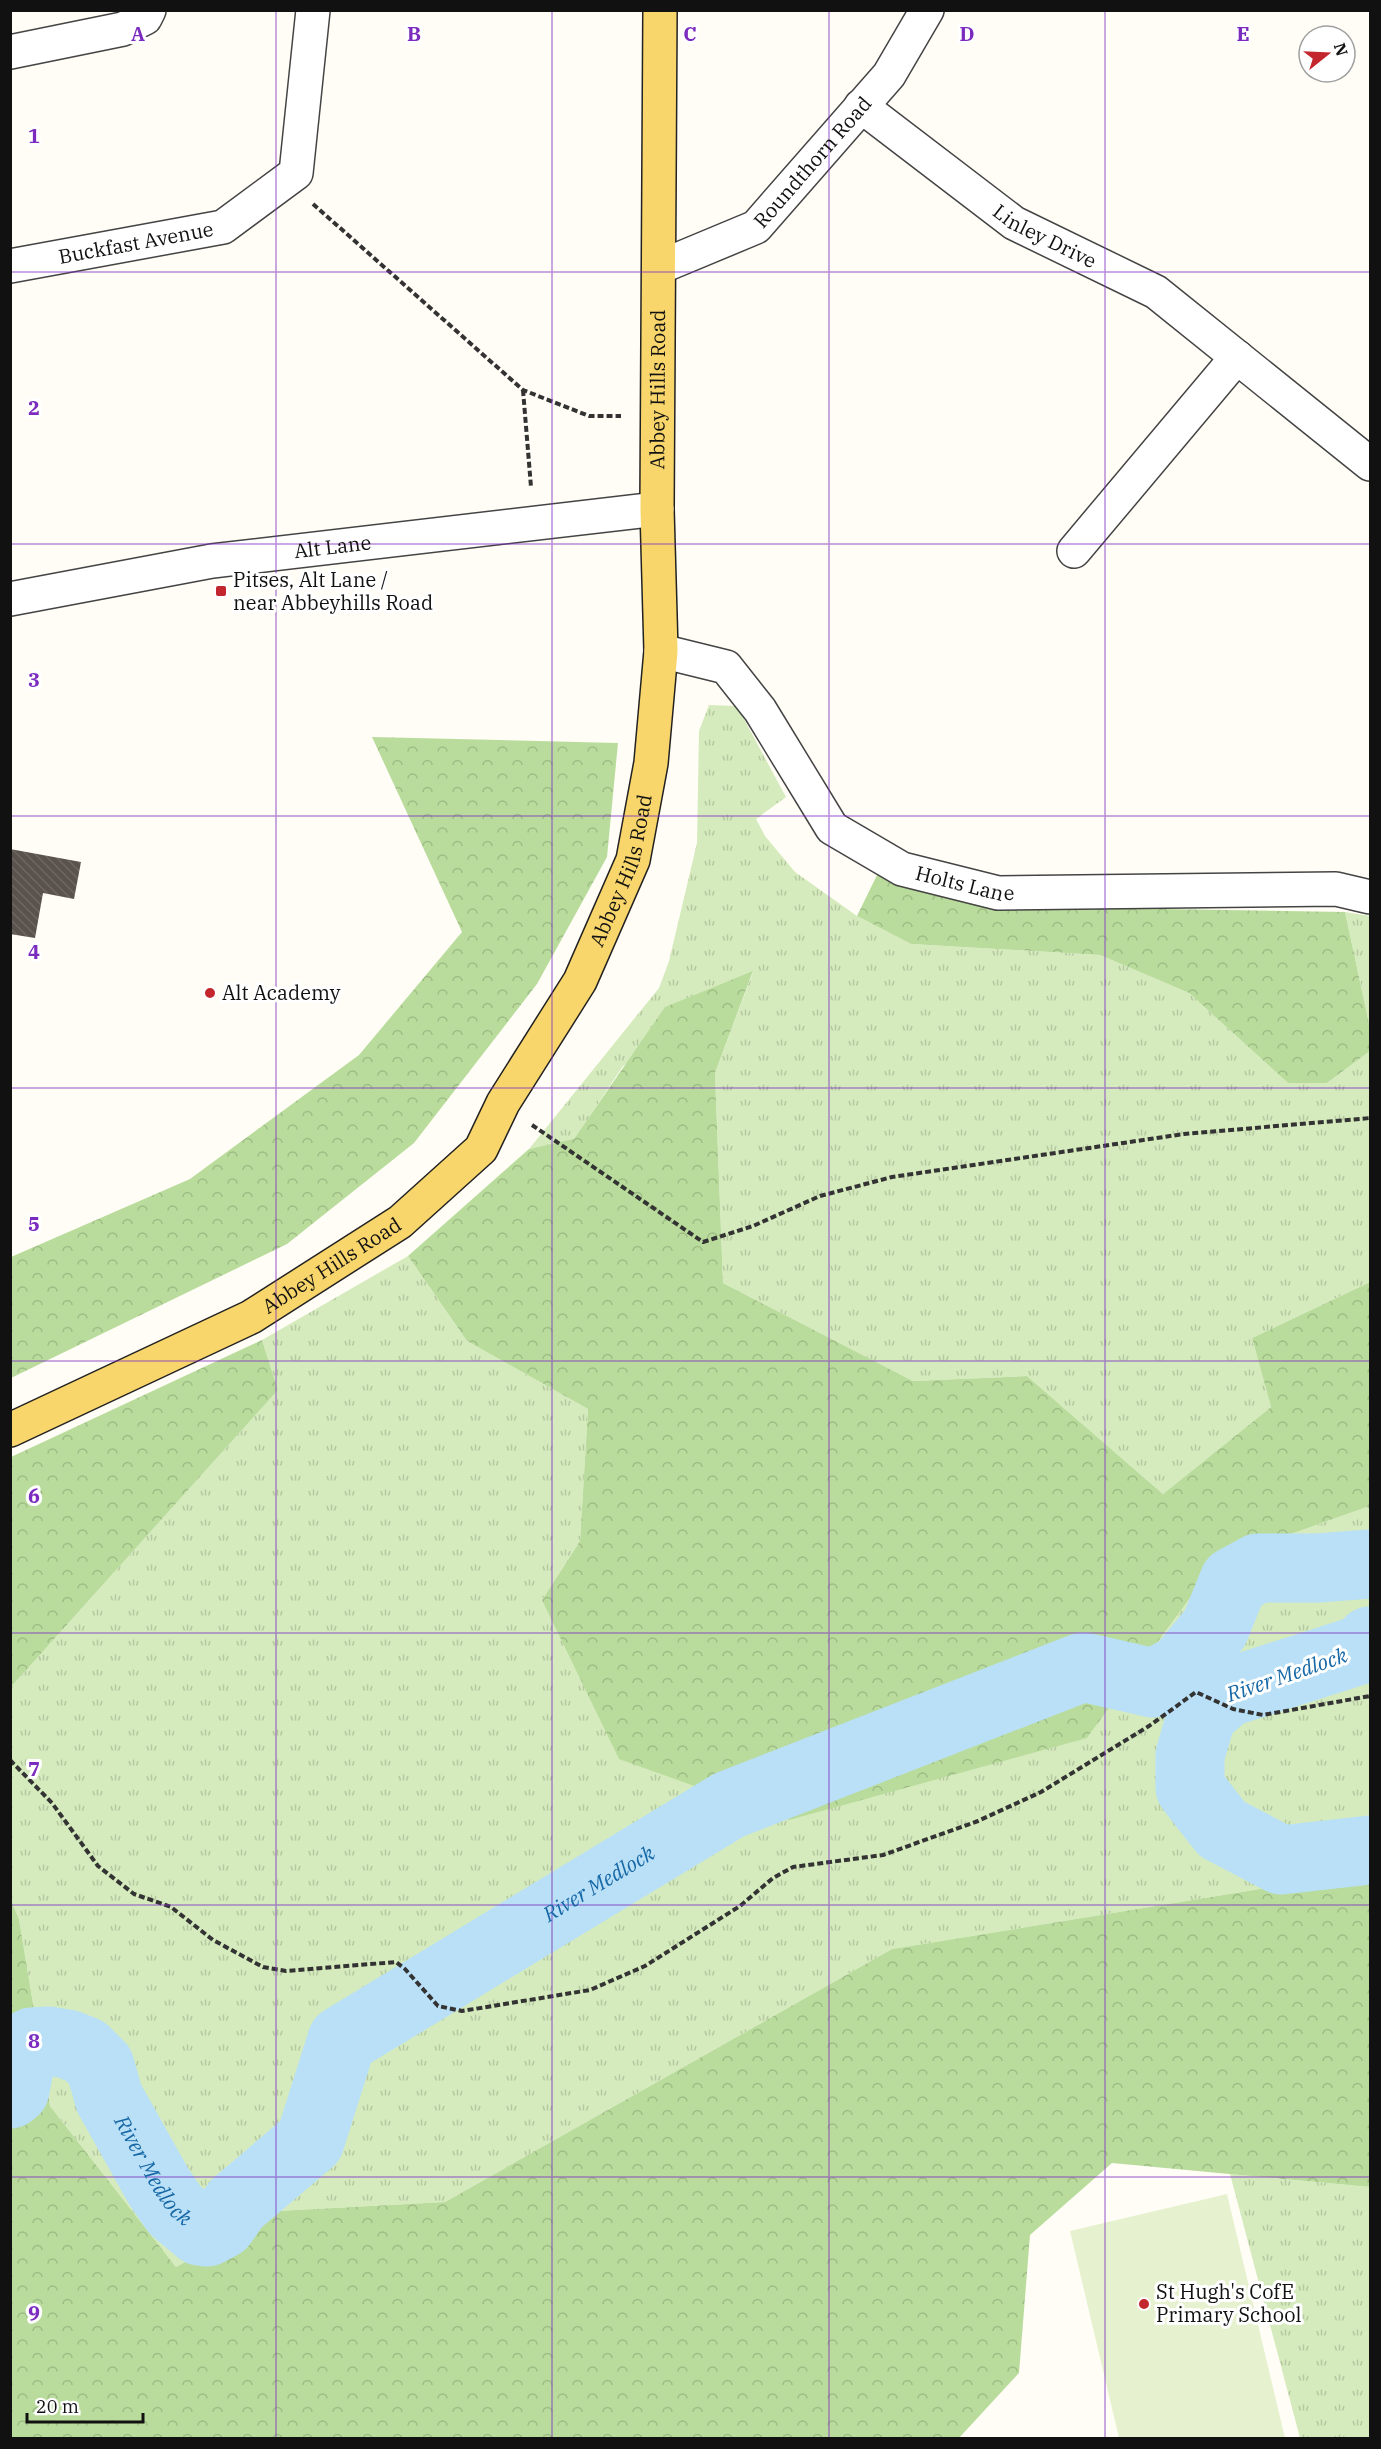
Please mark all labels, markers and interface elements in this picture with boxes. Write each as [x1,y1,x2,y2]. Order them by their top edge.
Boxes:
text: A [131,20,145,47]
text: B [407,20,421,47]
text: C [683,20,697,47]
text: D [959,20,975,47]
text: E [1236,20,1250,47]
north arrow [1297,24,1357,84]
text: N [1330,40,1353,58]
street label: Roundthorn Road [747,90,877,234]
text: 1 [28,122,40,149]
street label: Linley Drive [988,198,1101,274]
street label: Buckfast Avenue [56,215,215,270]
street label: Abbey Hills Road [643,309,671,470]
text: 2 [28,394,40,421]
street label: Alt Lane [292,528,373,564]
place label: Pitses, Alt Lane / near Abbeyhills Road [233,566,433,616]
marker: Pitses, Alt Lane / near Abbeyhills Road [214,584,228,598]
text: 3 [28,666,40,693]
street label: Abbey Hills Road [583,792,658,951]
street label: Holts Lane [913,859,1014,907]
text: 4 [28,938,40,965]
place label: Alt Academy [222,979,341,1006]
marker: Alt Academy [203,986,217,1000]
text: 5 [28,1210,40,1237]
street label: Abbey Hills Road [257,1211,406,1319]
text: 6 [28,1482,40,1509]
water label: River Medlock [1222,1640,1352,1708]
text: 7 [28,1755,40,1782]
water label: River Medlock [537,1838,660,1928]
text: 8 [28,2027,40,2054]
water label: River Medlock [108,2109,199,2232]
place label: St Hugh's CofE Primary School [1156,2278,1302,2328]
marker: St Hugh's CofE Primary School [1137,2297,1151,2311]
text: 9 [28,2299,40,2326]
scale bar [27,2386,142,2424]
text: 20 m [36,2395,79,2418]

